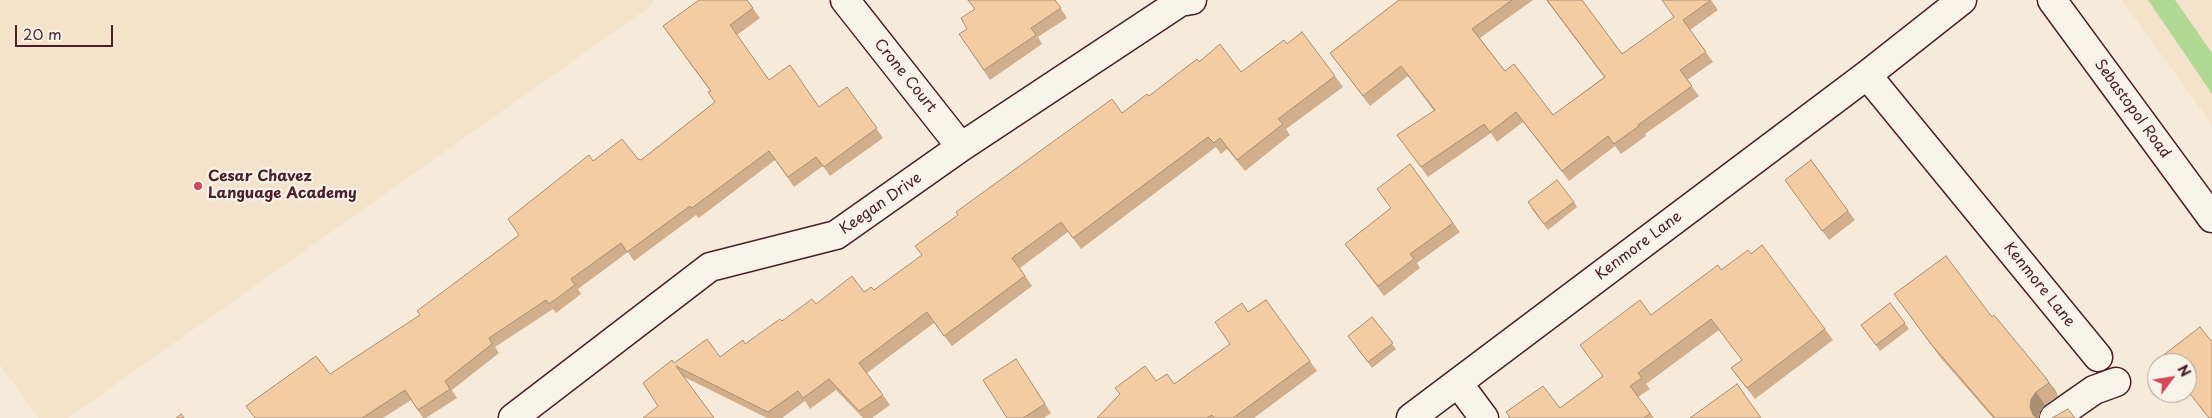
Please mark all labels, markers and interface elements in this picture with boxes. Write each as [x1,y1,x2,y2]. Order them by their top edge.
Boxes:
scale bar [18,15,115,47]
text: 20 m [23,22,62,45]
street label: Crone Court [870,36,940,116]
street label: Sebastopol Road [2090,56,2174,162]
place label: Cesar Chavez Language Academy [208,168,357,203]
street label: Keegan Drive [837,169,925,239]
marker: Cesar Chavez Language Academy [192,180,204,192]
street label: Kenmore Lane [1592,208,1686,284]
street label: Kenmore Lane [1999,239,2079,331]
north arrow [2147,353,2197,403]
text: N [2173,360,2196,381]

